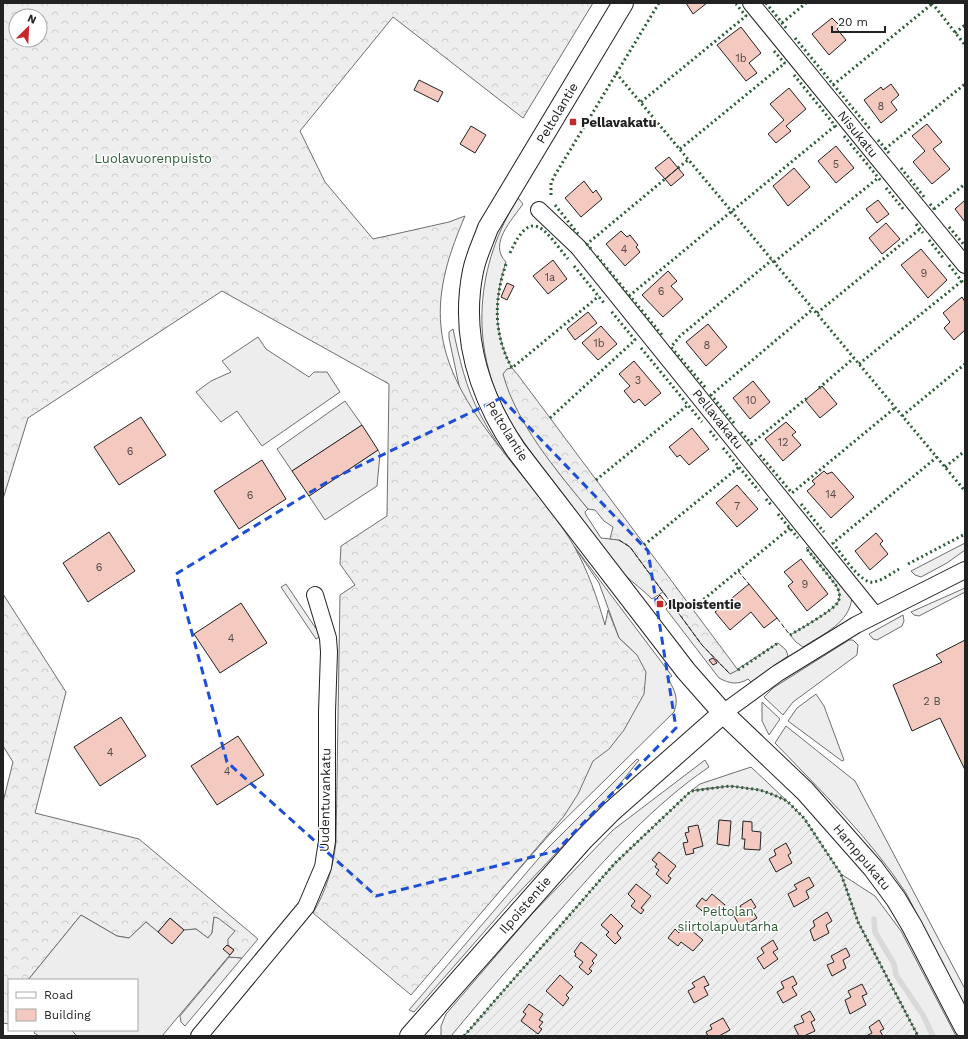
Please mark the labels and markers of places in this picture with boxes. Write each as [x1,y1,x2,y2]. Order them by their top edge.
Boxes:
place label: Pellavakatu [581,115,657,130]
marker: Pellavakatu [568,117,578,127]
place label: Ilpoistentie [668,597,742,612]
marker: Ilpoistentie [655,599,665,609]

